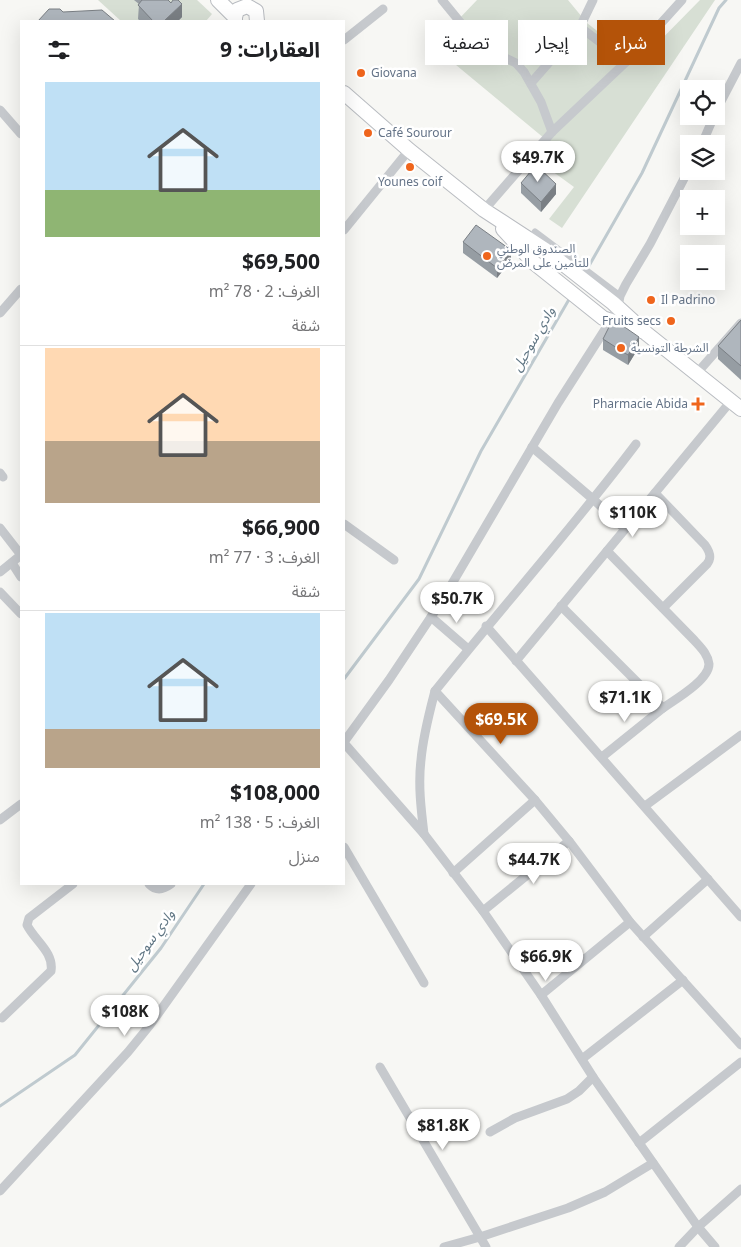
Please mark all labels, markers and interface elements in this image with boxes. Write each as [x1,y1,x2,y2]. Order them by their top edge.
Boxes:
chip: تصفية [425,20,508,65]
chip: إيجار [518,20,587,65]
chip: شراء [597,20,665,65]
text: العقارات: 9 [220,35,320,63]
icon: filters [45,36,73,64]
place label: Giovana [371,64,417,81]
marker: Giovana [355,67,367,79]
map controls [680,80,725,290]
button: locate [680,80,725,125]
icon: home [138,115,228,205]
place label: Café Sourour [378,124,452,141]
marker: Café Sourour [362,127,374,139]
button: layers [680,135,725,180]
pin: $49.7K [497,140,579,183]
text: $49.7K [512,146,564,168]
marker: Younes coif [404,161,416,173]
place label: Younes coif [378,173,443,190]
button: + [680,190,725,235]
place label: الصندوق الوطني للتأمين على المرض [497,240,589,271]
button: − [680,245,725,290]
text: $69,500 [242,247,320,275]
marker: الصندوق الوطني للتأمين على المرض [481,250,493,262]
text: الغرف: 2 · 78 m² [209,280,320,302]
place label: Il Padrino [661,291,715,308]
marker: Il Padrino [645,294,657,306]
water label: وادي سوحيل [506,303,561,376]
place label: Fruits secs [602,312,661,329]
text: شقة [292,314,320,336]
marker: Fruits secs [665,315,677,327]
place label: الشرطة التونسية [631,339,709,356]
marker: الشرطة التونسية [615,342,627,354]
icon: home [138,380,228,470]
place label: Pharmacie Abida [593,395,688,412]
marker: Pharmacie Abida [692,398,704,410]
pin: $110K [598,496,668,538]
text: $110K [609,501,657,523]
text: $66,900 [242,513,320,541]
text: الغرف: 3 · 77 m² [209,546,320,568]
text: شقة [292,580,320,602]
pin: $50.7K [416,582,498,624]
text: $50.7K [431,587,483,609]
icon: home [138,645,228,735]
pin: $71.1K [584,680,666,723]
text: $71.1K [599,686,651,708]
pin: $69.5K [460,702,542,745]
text: $69.5K [475,708,527,730]
text: $108,000 [230,778,320,806]
text: الغرف: 5 · 138 m² [200,811,320,833]
pin: $44.7K [493,842,575,885]
text: منزل [289,845,320,867]
text: $44.7K [508,848,560,870]
water label: وادي سوحيل [121,905,180,976]
pin: $66.9K [505,940,587,982]
text: $66.9K [520,945,572,967]
pin: $108K [90,994,160,1037]
text: $108K [101,1000,149,1022]
pin: $81.8K [402,1108,484,1151]
text: $81.8K [417,1114,469,1136]

